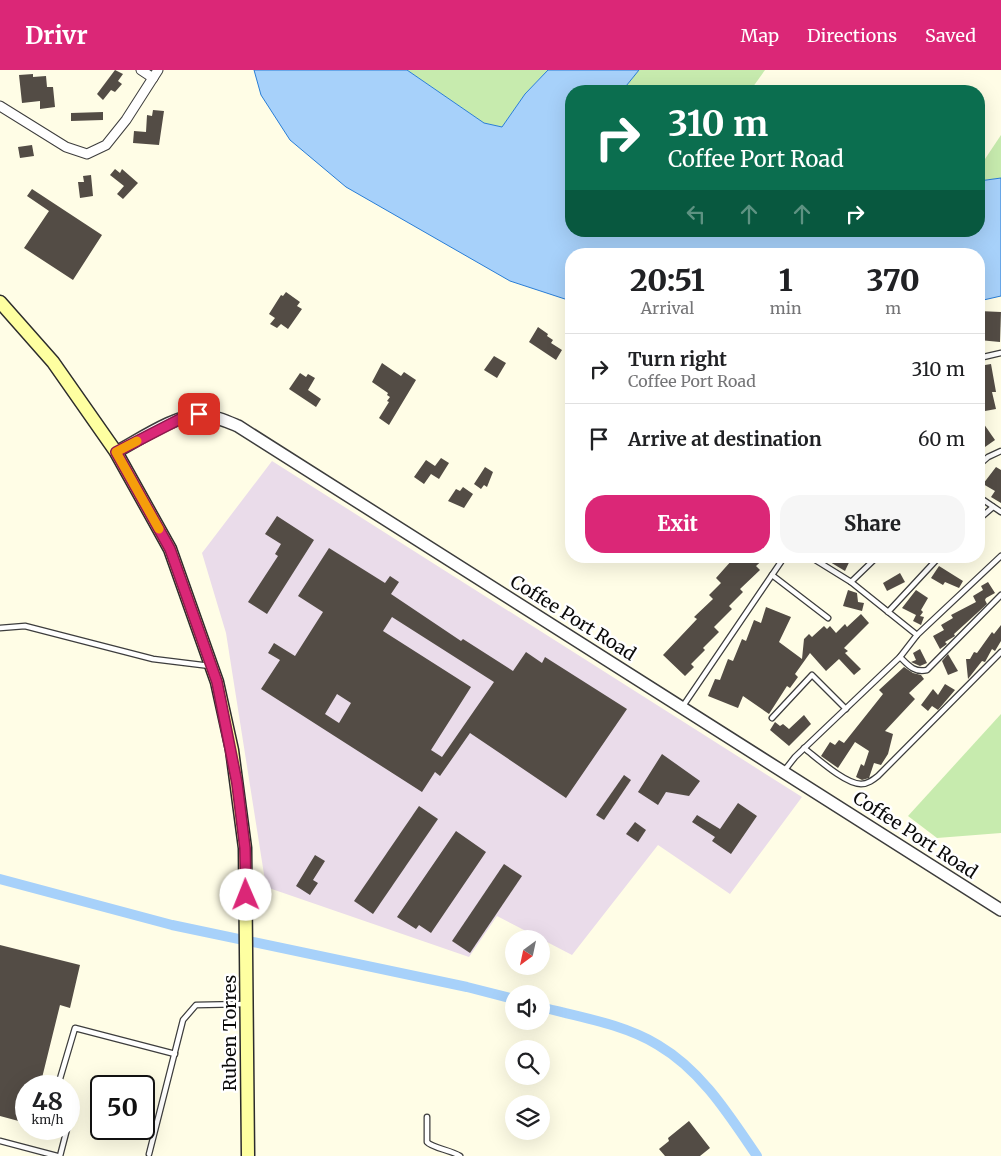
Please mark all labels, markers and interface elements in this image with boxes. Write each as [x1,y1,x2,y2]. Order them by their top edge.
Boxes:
text: Drivr [25,20,88,51]
text: Map [741,24,779,47]
text: Directions [807,24,897,47]
text: Saved [925,24,976,47]
text: 310 m [668,102,768,146]
icon: right [585,105,650,170]
text: Coffee Port Road [668,145,844,173]
icon: left [682,200,710,228]
icon: ahead [735,200,763,228]
icon: ahead [788,200,816,228]
icon: right [841,200,869,228]
text: 20:51 [630,261,705,299]
text: 1 [779,261,793,299]
text: 370 [867,261,920,299]
text: Arrival [641,298,694,318]
text: min [770,298,802,318]
text: m [885,298,901,318]
text: Turn right [628,347,727,371]
icon: right [585,355,613,383]
text: 310 m [912,357,965,381]
text: Coffee Port Road [628,371,756,391]
pin [178,393,220,435]
icon: arrive [185,400,213,428]
icon: arrive [585,425,613,453]
text: Arrive at destination [628,427,822,451]
text: 60 m [918,427,965,451]
button: Exit [585,495,770,553]
button: Share [780,495,965,553]
street label: Coffee Port Road [506,570,640,666]
street label: Coffee Port Road [849,786,982,883]
position arrow [219,868,271,920]
north arrow [505,930,550,975]
map controls [505,930,550,1140]
street label: Ruben Torres [218,975,241,1091]
button: sound [505,985,550,1030]
button: search [505,1040,550,1085]
speed limit sign: 50 [90,1075,155,1140]
text: 48 [32,1085,63,1117]
button: layers [505,1095,550,1140]
text: km/h [32,1112,63,1127]

